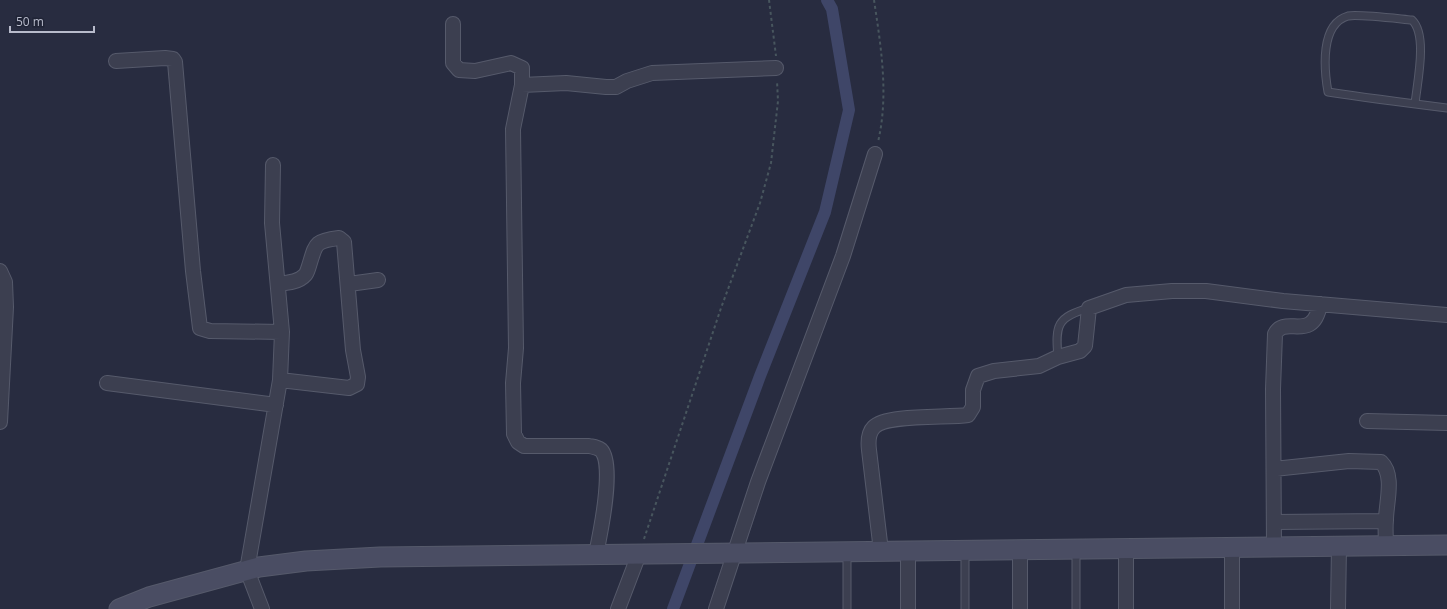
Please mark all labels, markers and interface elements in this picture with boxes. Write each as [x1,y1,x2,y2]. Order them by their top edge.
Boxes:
scale bar [10,8,94,34]
text: 50 m [16,13,44,30]

